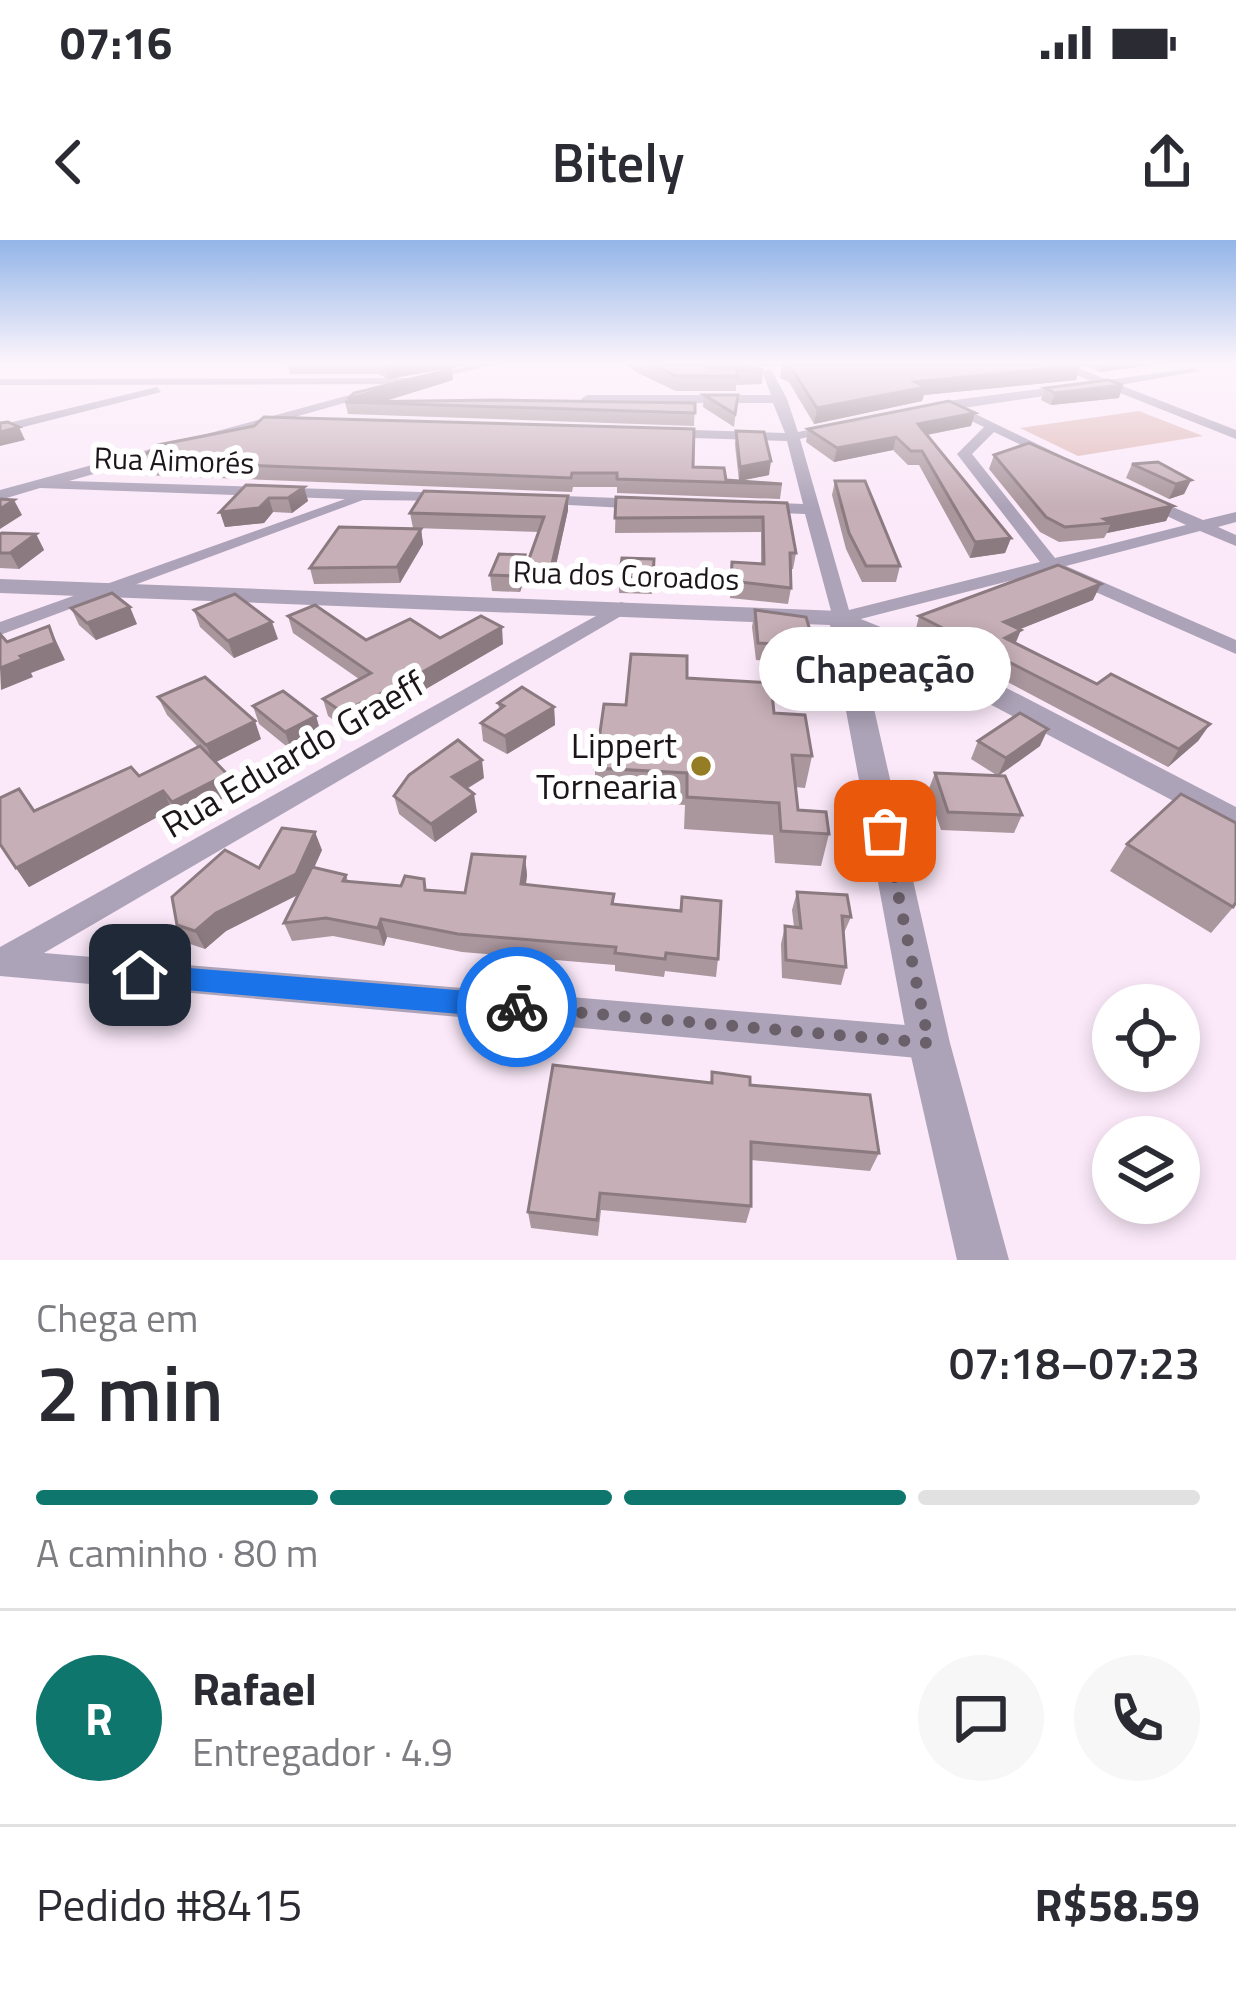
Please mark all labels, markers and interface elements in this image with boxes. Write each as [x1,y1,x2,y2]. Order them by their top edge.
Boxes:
text: 07:16 [60,8,172,76]
text: Bitely [551,121,685,203]
icon: back [36,129,102,195]
icon: share [1134,129,1200,195]
street label: Rua Aimorés [93,434,255,486]
street label: Rua dos Coroados [512,548,740,602]
callout: Chapeação [759,627,1011,711]
text: Chapeação [795,639,975,698]
street label: Rua Eduardo Graeff [151,656,435,851]
place label: Lippert Tornearia [536,717,677,813]
marker: Lippert Tornearia [688,753,714,779]
pin [834,780,936,882]
icon: bag [852,798,918,864]
pin [89,924,191,1026]
icon: home [107,942,173,1008]
courier [457,947,577,1067]
icon: bike [484,974,550,1040]
map controls [1092,984,1200,1224]
button: locate [1092,984,1200,1092]
button: layers [1092,1116,1200,1224]
text: Chega em [36,1288,198,1347]
text: 07:18–07:23 [949,1328,1200,1396]
text: 2 min [36,1333,224,1451]
text: A caminho · 80 m [36,1523,318,1582]
text: Rafael [192,1654,317,1722]
button: chat [918,1655,1044,1781]
button: phone [1074,1655,1200,1781]
text: R [85,1684,113,1752]
text: Entregador · 4.9 [192,1722,453,1781]
text: Pedido #8415 [36,1870,302,1938]
text: R$58.59 [1035,1870,1200,1938]

